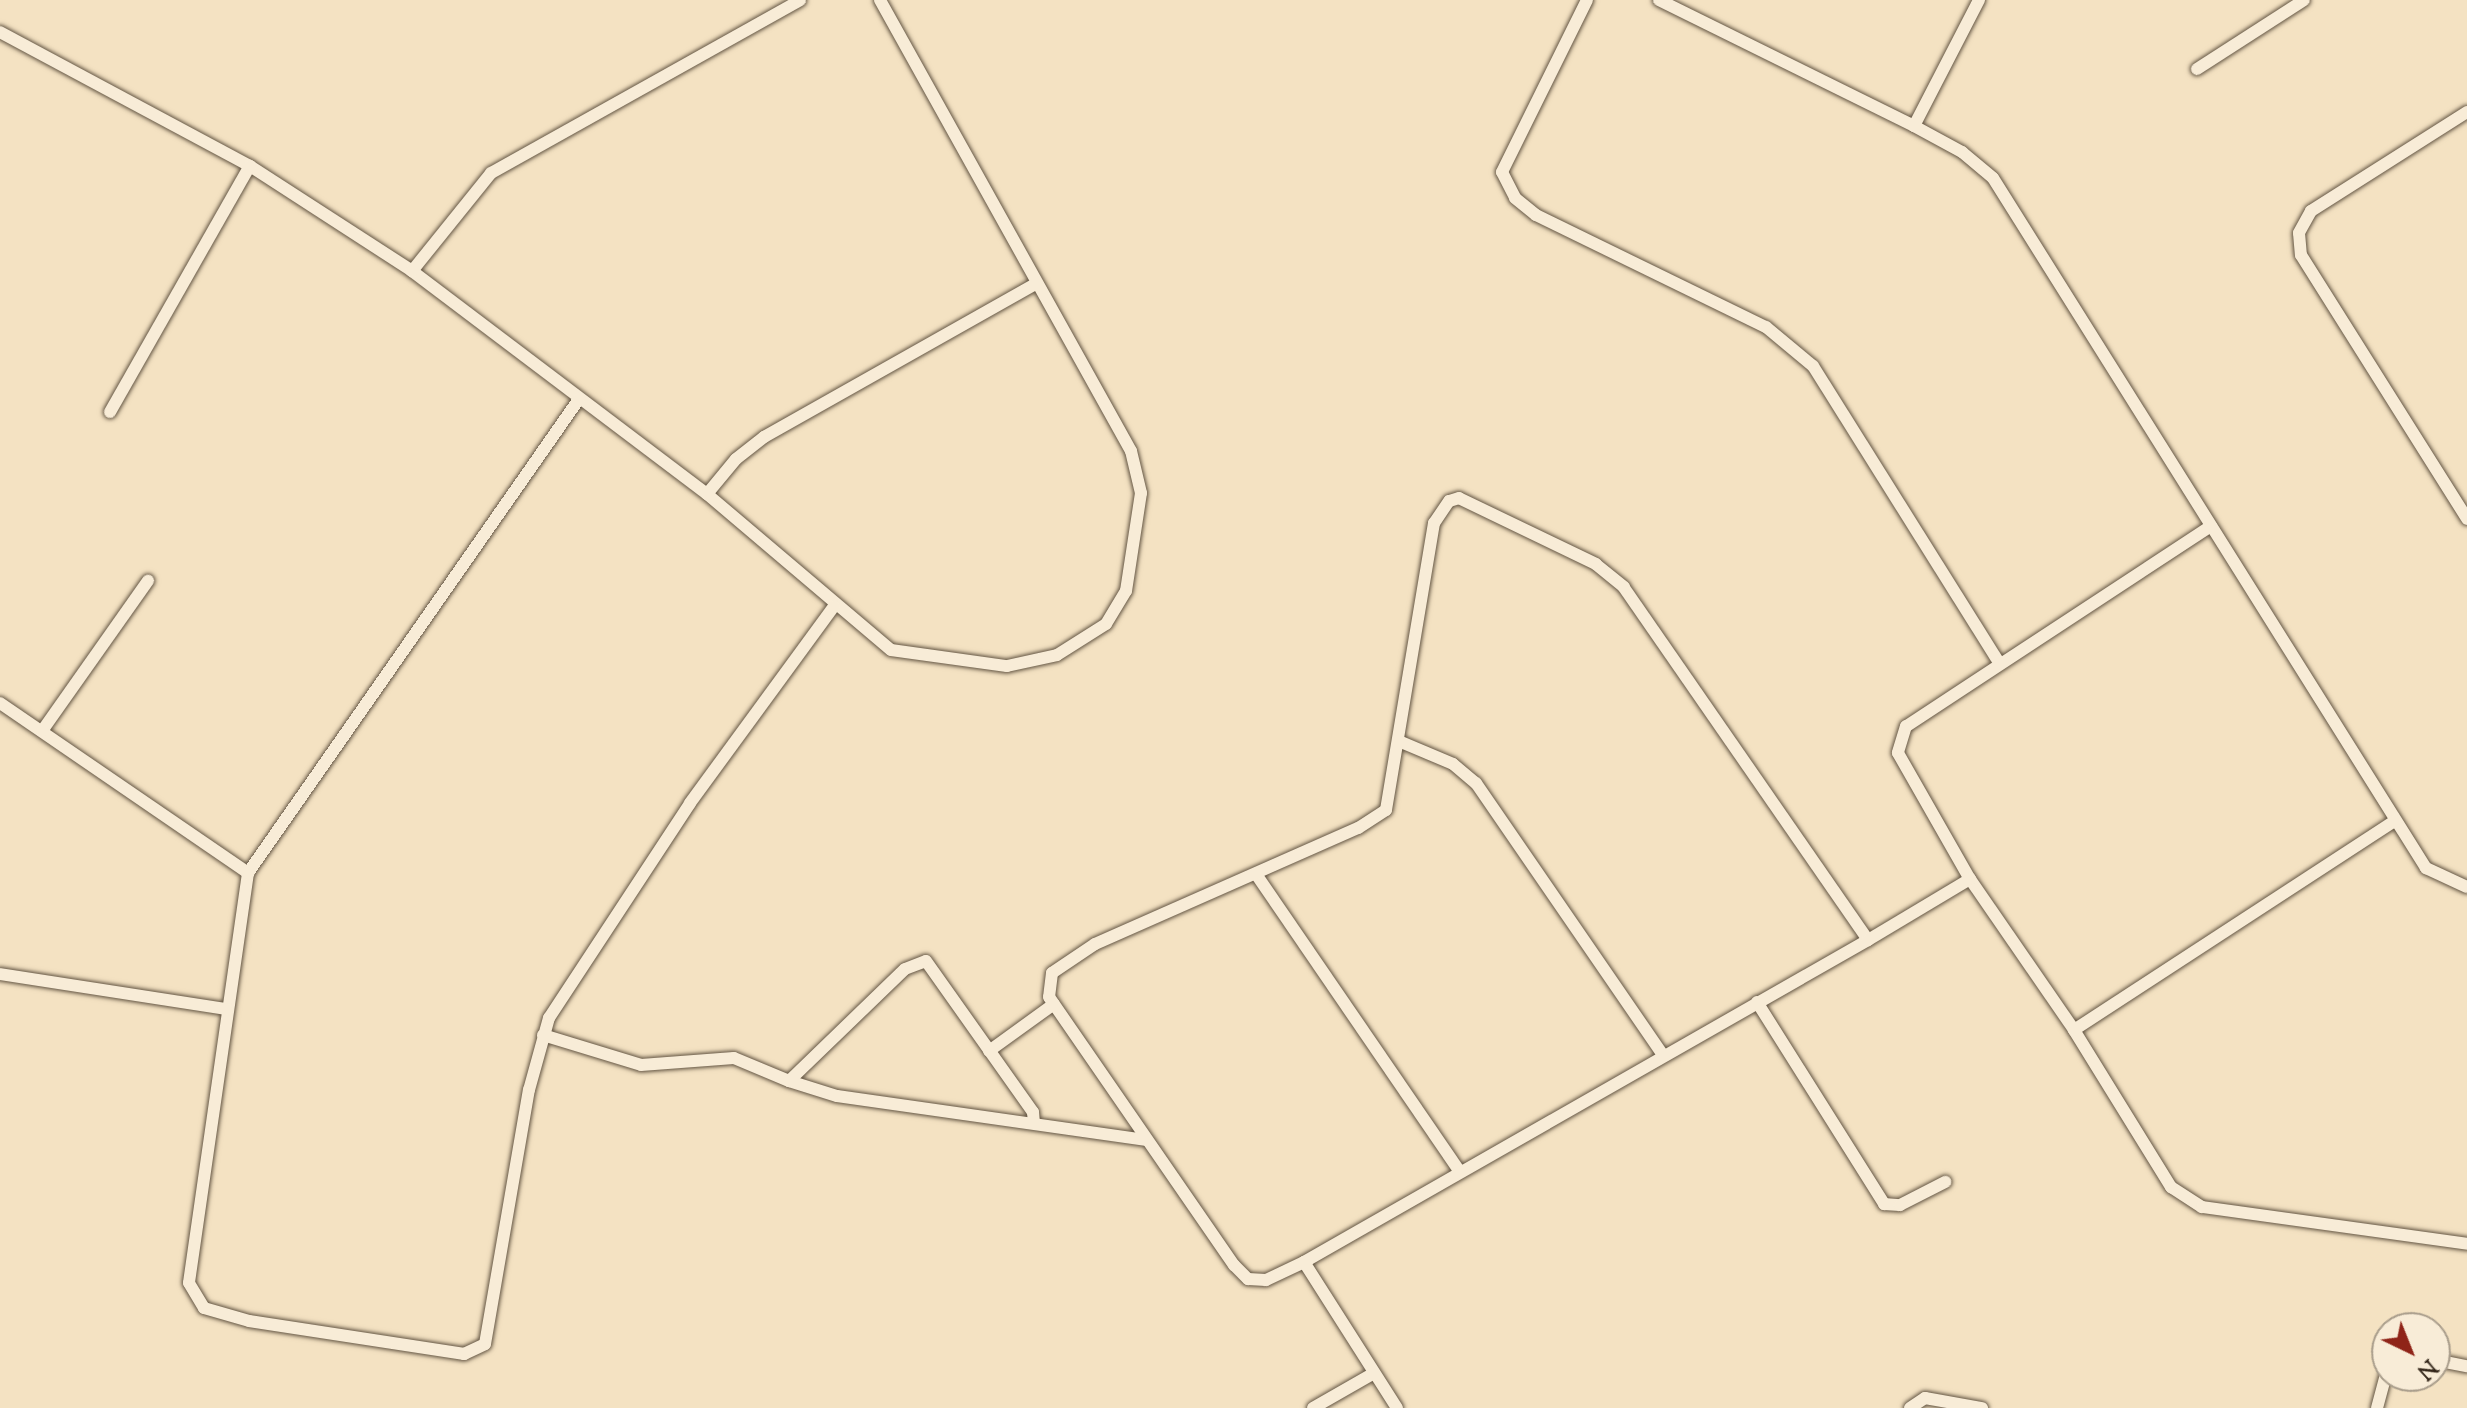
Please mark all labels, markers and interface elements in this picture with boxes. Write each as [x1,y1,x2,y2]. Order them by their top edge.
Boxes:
north arrow [2371,1312,2451,1392]
text: N [2409,1350,2443,1386]

